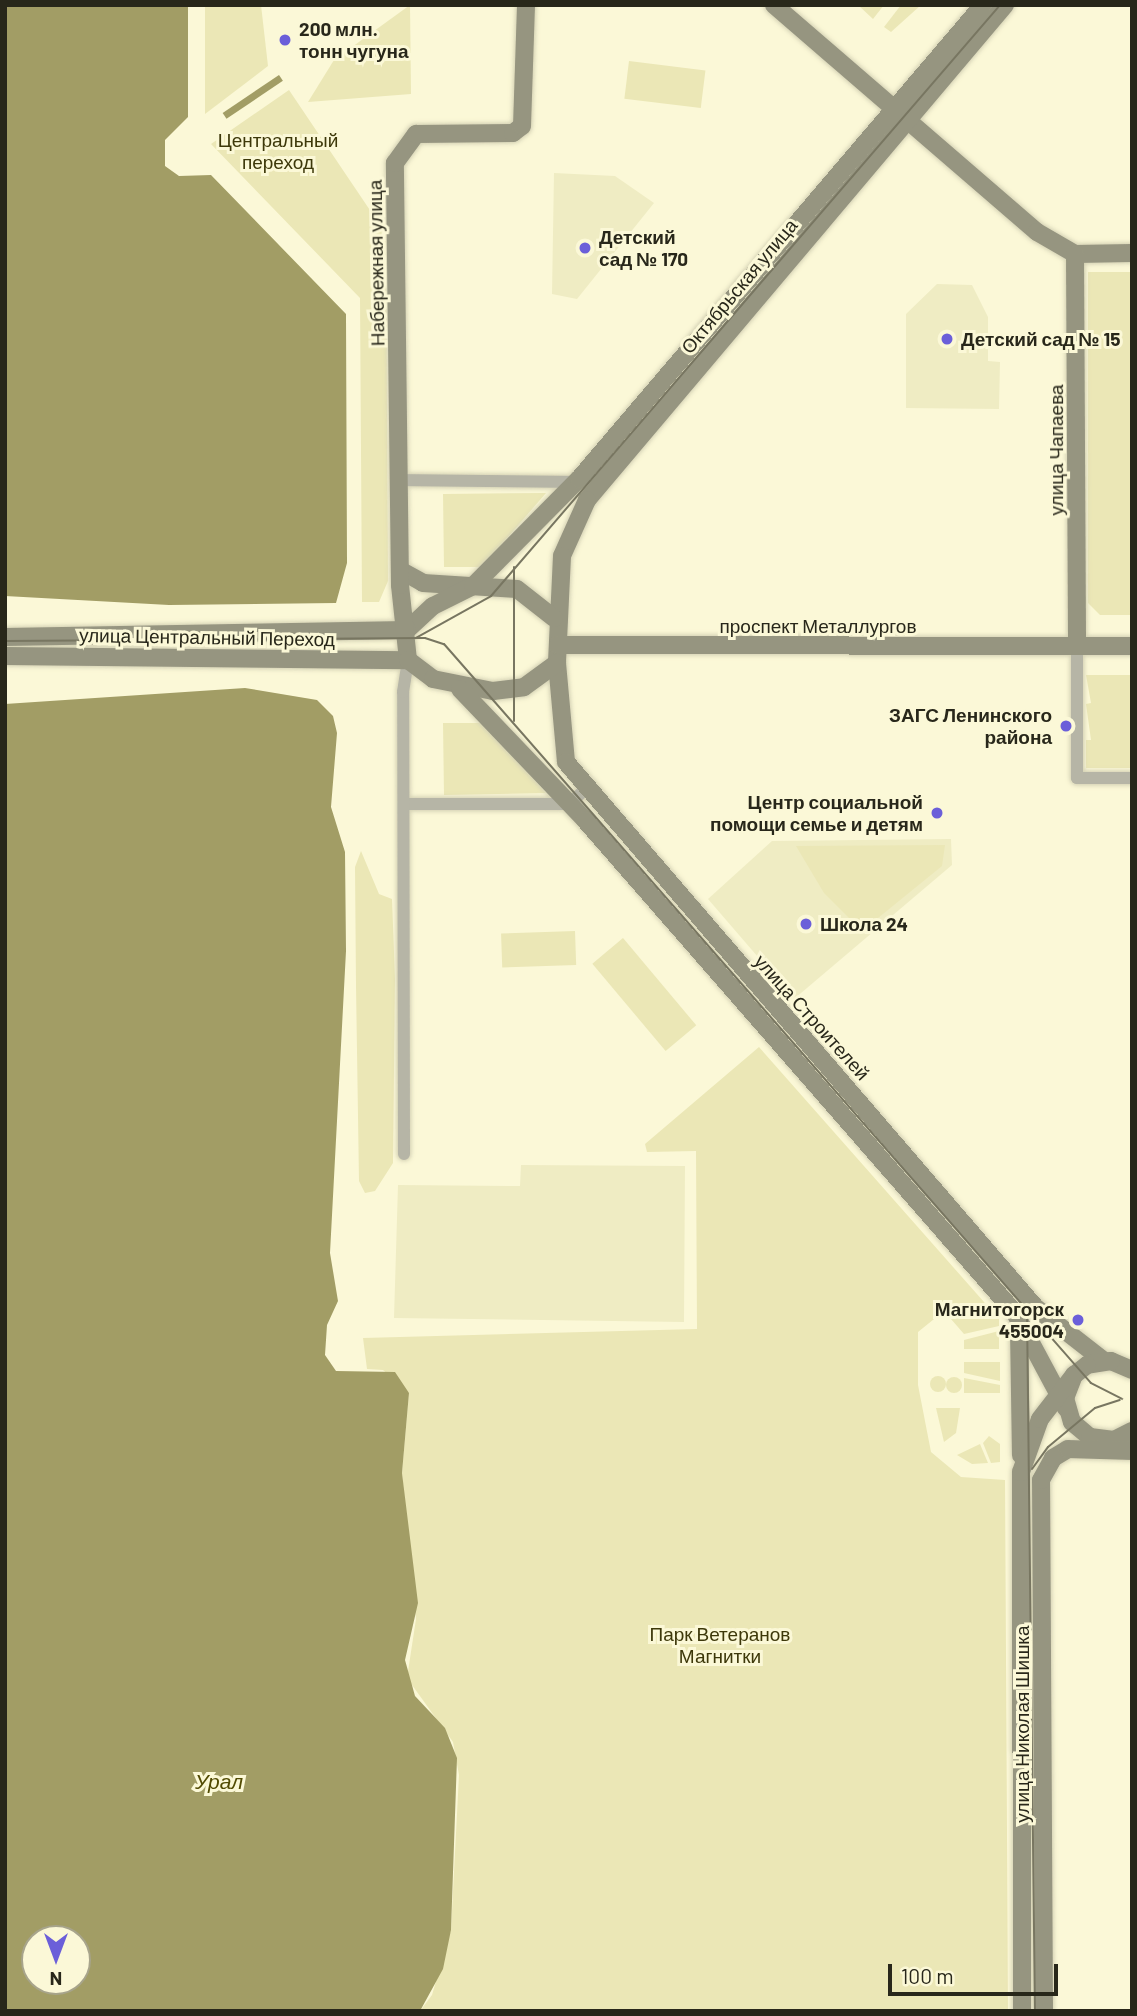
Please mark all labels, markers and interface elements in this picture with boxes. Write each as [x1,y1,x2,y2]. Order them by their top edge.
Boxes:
place label: 200 млн. тонн чугуна [299,18,409,62]
marker: 200 млн. тонн чугуна [277,32,293,48]
park label: Центральный переход [218,129,338,173]
street label: Набережная улица [363,180,389,346]
street label: Октябрьская улица [676,214,802,358]
place label: Детский сад № 170 [599,226,688,270]
marker: Детский сад № 170 [577,240,593,256]
place label: Детский сад № 15 [961,328,1121,350]
marker: Детский сад № 15 [939,331,955,347]
street label: улица Чапаева [1045,384,1067,516]
street label: проспект Металлургов [719,615,917,637]
street label: улица Центральный Переход [79,623,335,651]
place label: ЗАГС Ленинского района [889,704,1052,748]
marker: ЗАГС Ленинского района [1058,718,1074,734]
place label: Центр социальной помощи семье и детям [710,791,923,835]
marker: Центр социальной помощи семье и детям [929,805,945,821]
place label: Школа 24 [820,913,908,935]
marker: Школа 24 [798,916,814,932]
street label: улица Строителей [750,950,874,1084]
place label: Магнитогорск 455004 [935,1298,1064,1342]
marker: Магнитогорск 455004 [1070,1312,1086,1328]
park label: Парк Ветеранов Магнитки [650,1623,790,1667]
street label: улица Николая Шишка [1011,1625,1033,1823]
water label: Урал [195,1768,243,1794]
north arrow [21,1925,91,1995]
scale bar [892,1950,1062,1994]
text: 100 m [901,1963,954,1988]
text: N [50,1968,62,1991]

